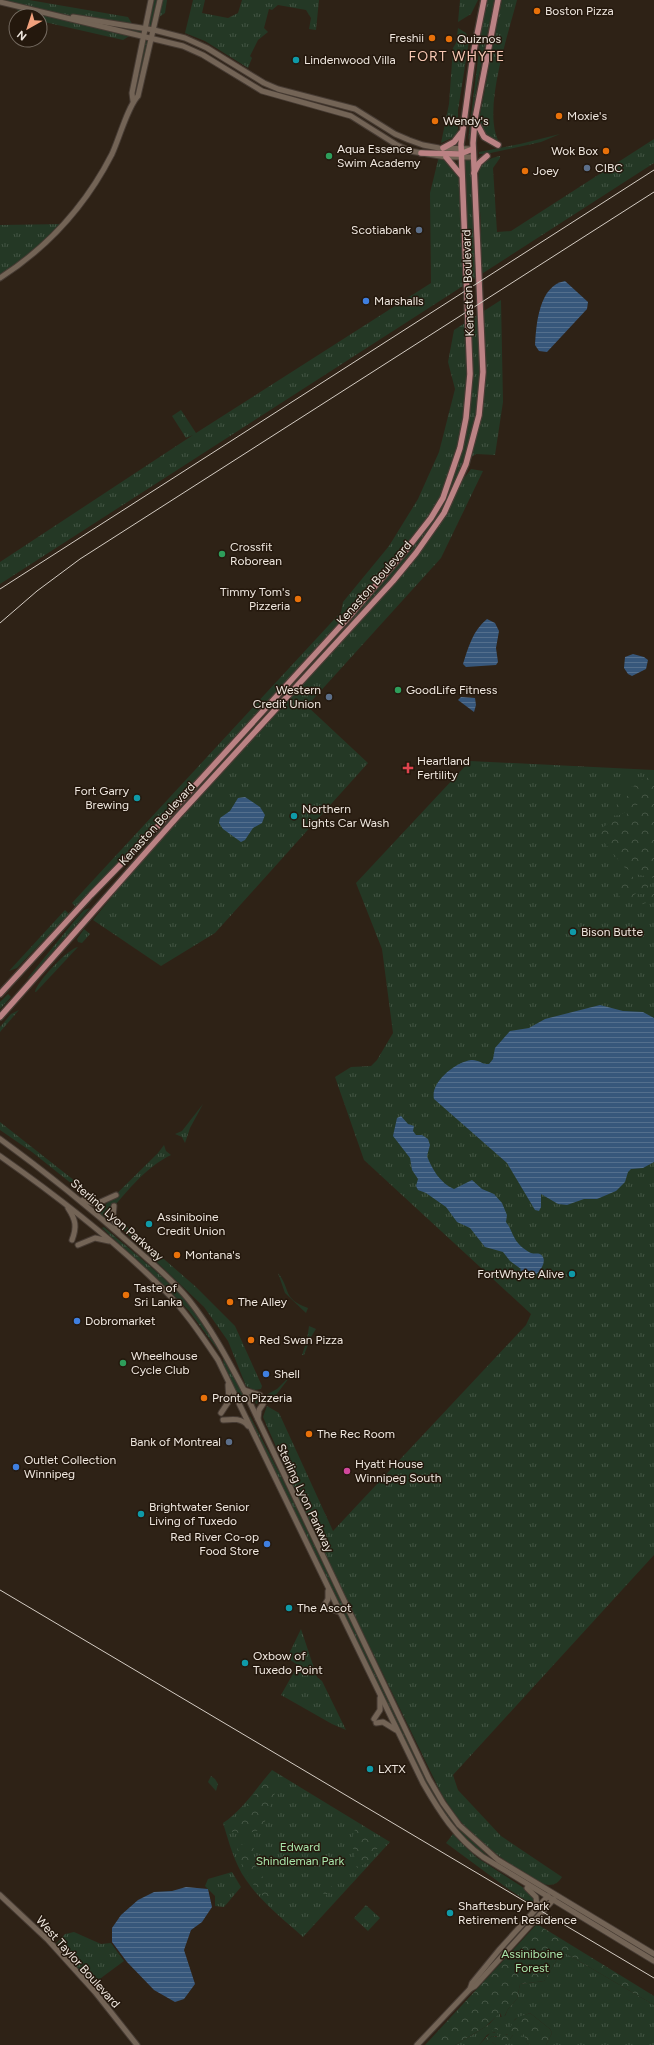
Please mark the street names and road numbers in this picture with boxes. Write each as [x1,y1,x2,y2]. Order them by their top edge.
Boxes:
street label: Kenaston Boulevard [459,229,477,337]
street label: Kenaston Boulevard [334,538,414,628]
street label: Kenaston Boulevard [116,780,198,868]
street label: Sterling Lyon Parkway [68,1176,167,1264]
street label: Sterling Lyon Parkway [274,1442,337,1555]
street label: West Taylor Boulevard [33,1913,123,2011]

